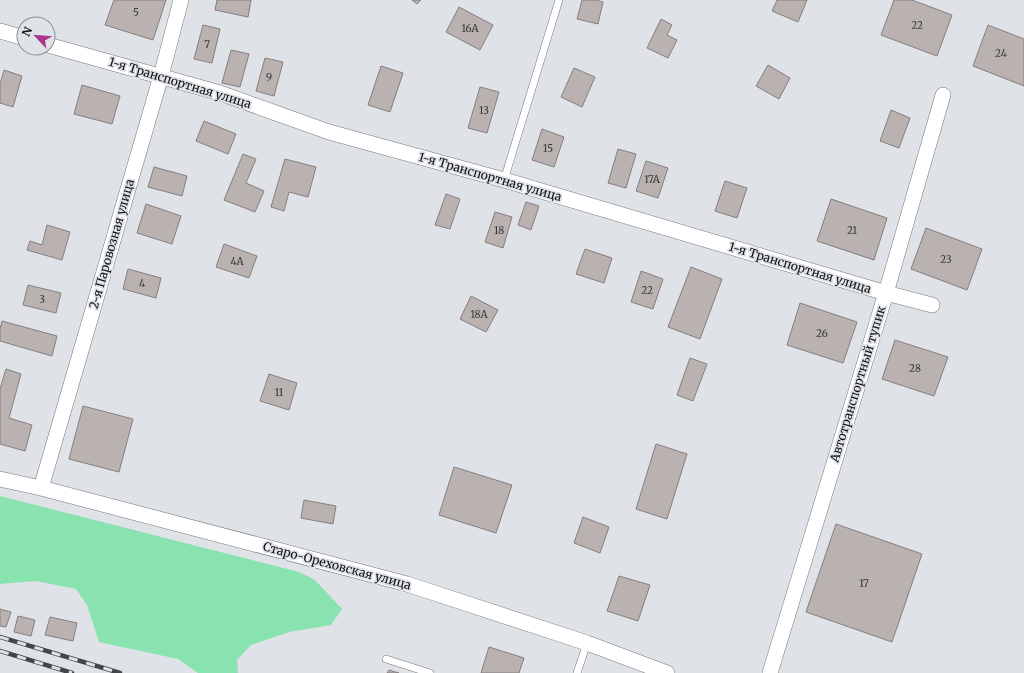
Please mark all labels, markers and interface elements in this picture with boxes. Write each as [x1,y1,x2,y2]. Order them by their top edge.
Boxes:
house number: 5 [133,6,139,19]
north arrow [16,16,56,56]
house number: 22 [911,19,923,32]
house number: 16А [461,22,480,35]
text: N [19,24,35,39]
house number: 7 [204,38,210,51]
house number: 24 [995,47,1007,60]
street label: 1-я Транспортная улица [107,54,254,112]
house number: 9 [266,71,272,84]
house number: 13 [479,104,489,117]
house number: 15 [543,142,553,155]
street label: 1-я Транспортная улица [417,149,564,204]
house number: 17А [644,173,661,186]
street label: 2-я Паровозная улица [86,177,137,310]
house number: 18 [494,224,504,237]
house number: 21 [847,224,858,237]
street label: 1-я Транспортная улица [727,239,874,297]
house number: 23 [940,253,952,266]
house number: 4А [230,255,244,268]
house number: 4 [139,277,145,290]
house number: 22 [641,284,653,297]
house number: 3 [39,293,45,306]
street label: Автотранспортный тупик [826,304,889,465]
house number: 18А [470,308,489,321]
house number: 26 [816,327,828,340]
house number: 28 [909,362,921,375]
house number: 11 [275,386,284,399]
street label: Старо-Ореховская улица [261,539,413,593]
house number: 17 [859,577,869,590]

